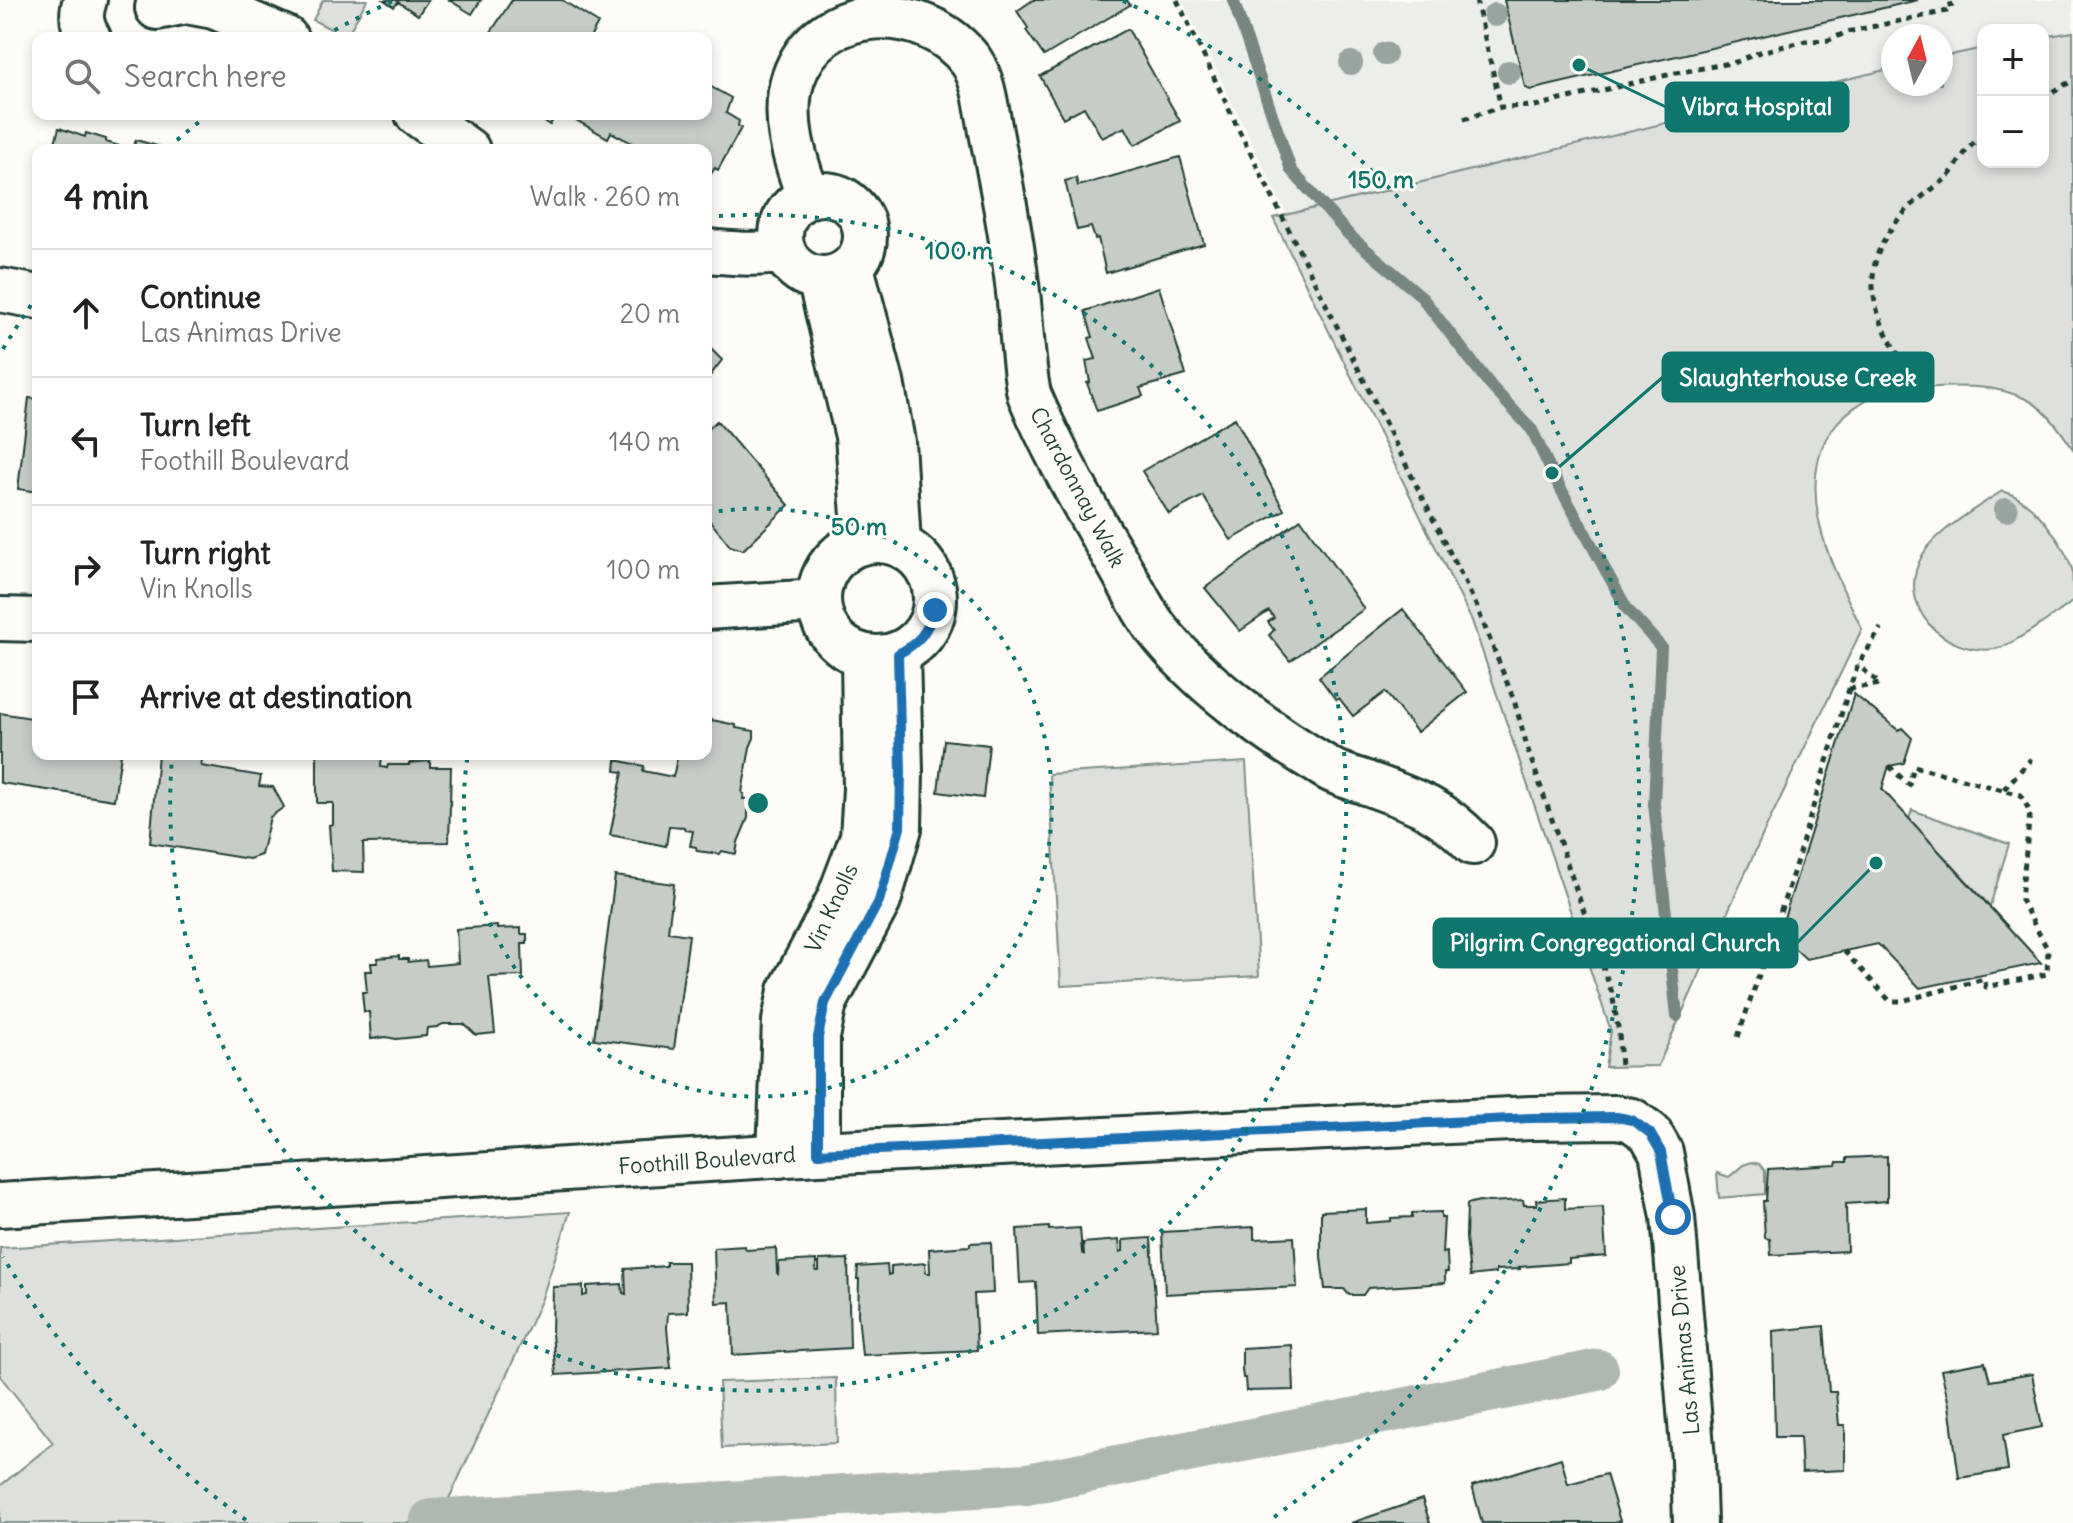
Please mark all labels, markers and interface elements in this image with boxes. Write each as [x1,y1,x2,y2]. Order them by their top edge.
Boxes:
north arrow [1881,24,1953,96]
map controls [1977,24,2049,168]
button: + [1977,24,2049,96]
search box [32,32,712,120]
icon: search [60,54,104,98]
text: Search here [124,57,287,95]
callout: Vibra Hospital [1666,83,1848,131]
text: Vibra Hospital [1682,91,1832,121]
button: − [1977,96,2049,168]
text: 150 m [1348,164,1414,194]
text: 4 min [64,175,149,218]
text: Walk · 260 m [530,180,680,213]
text: 100 m [925,235,993,265]
text: Continue [140,278,261,316]
icon: ahead [64,291,108,335]
text: 20 m [620,297,680,330]
text: Las Animas Drive [140,316,342,349]
callout: Slaughterhouse Creek [1663,353,1933,401]
text: Slaughterhouse Creek [1679,362,1917,392]
street label: Chardonnay Walk [1024,402,1132,572]
text: Turn left [140,406,251,444]
icon: left [64,419,108,463]
text: 140 m [609,425,680,458]
text: Foothill Boulevard [140,444,350,477]
text: 50 m [831,511,887,541]
text: Turn right [140,534,271,572]
icon: right [64,547,108,591]
text: 100 m [606,553,680,586]
text: Vin Knolls [140,572,253,605]
route end [917,592,953,628]
icon: arrive [64,675,108,719]
text: Arrive at destination [140,678,412,716]
centre of rings [744,789,772,817]
street label: Vin Knolls [798,859,864,957]
callout: Pilgrim Congregational Church [1434,919,1797,967]
text: Pilgrim Congregational Church [1450,927,1781,957]
street label: Foothill Boulevard [618,1140,797,1180]
route start [1655,1199,1691,1235]
street label: Las Animas Drive [1663,1264,1705,1436]

